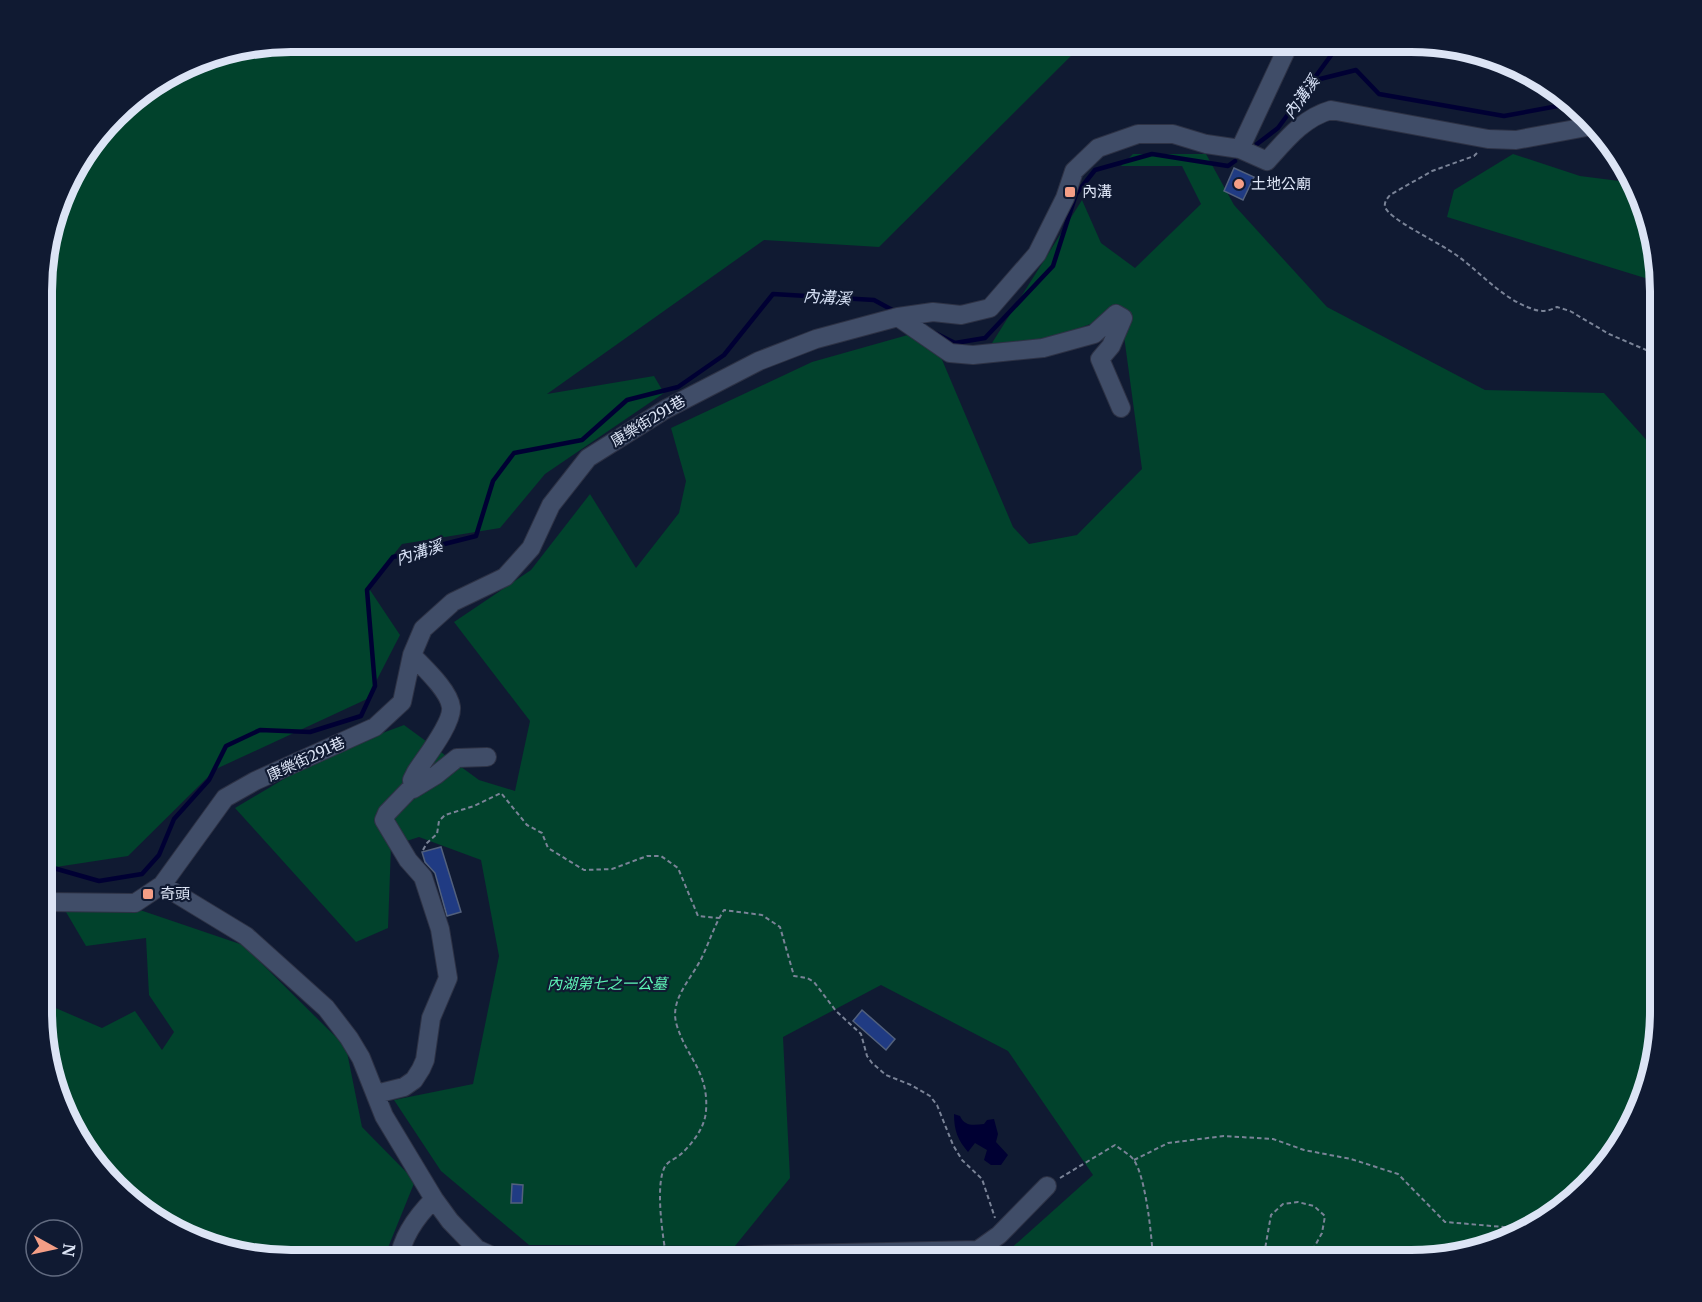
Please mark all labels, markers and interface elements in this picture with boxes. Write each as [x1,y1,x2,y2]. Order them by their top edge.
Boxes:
water label: 內溝溪 [1279,70,1324,122]
place label: 土地公廟 [1251,174,1311,193]
marker: 土地公廟 [1232,177,1246,191]
place label: 內溝 [1082,182,1112,201]
marker: 內溝 [1063,185,1077,199]
water label: 內溝溪 [802,285,854,309]
street label: 康樂街291巷 [607,391,689,450]
water label: 內溝溪 [393,534,447,569]
street label: 康樂街291巷 [264,732,348,785]
place label: 奇頭 [160,884,190,903]
marker: 奇頭 [141,887,155,901]
park label: 內湖第七之一公墓 [547,974,670,993]
north arrow [24,1218,84,1278]
text: N [58,1242,80,1258]

